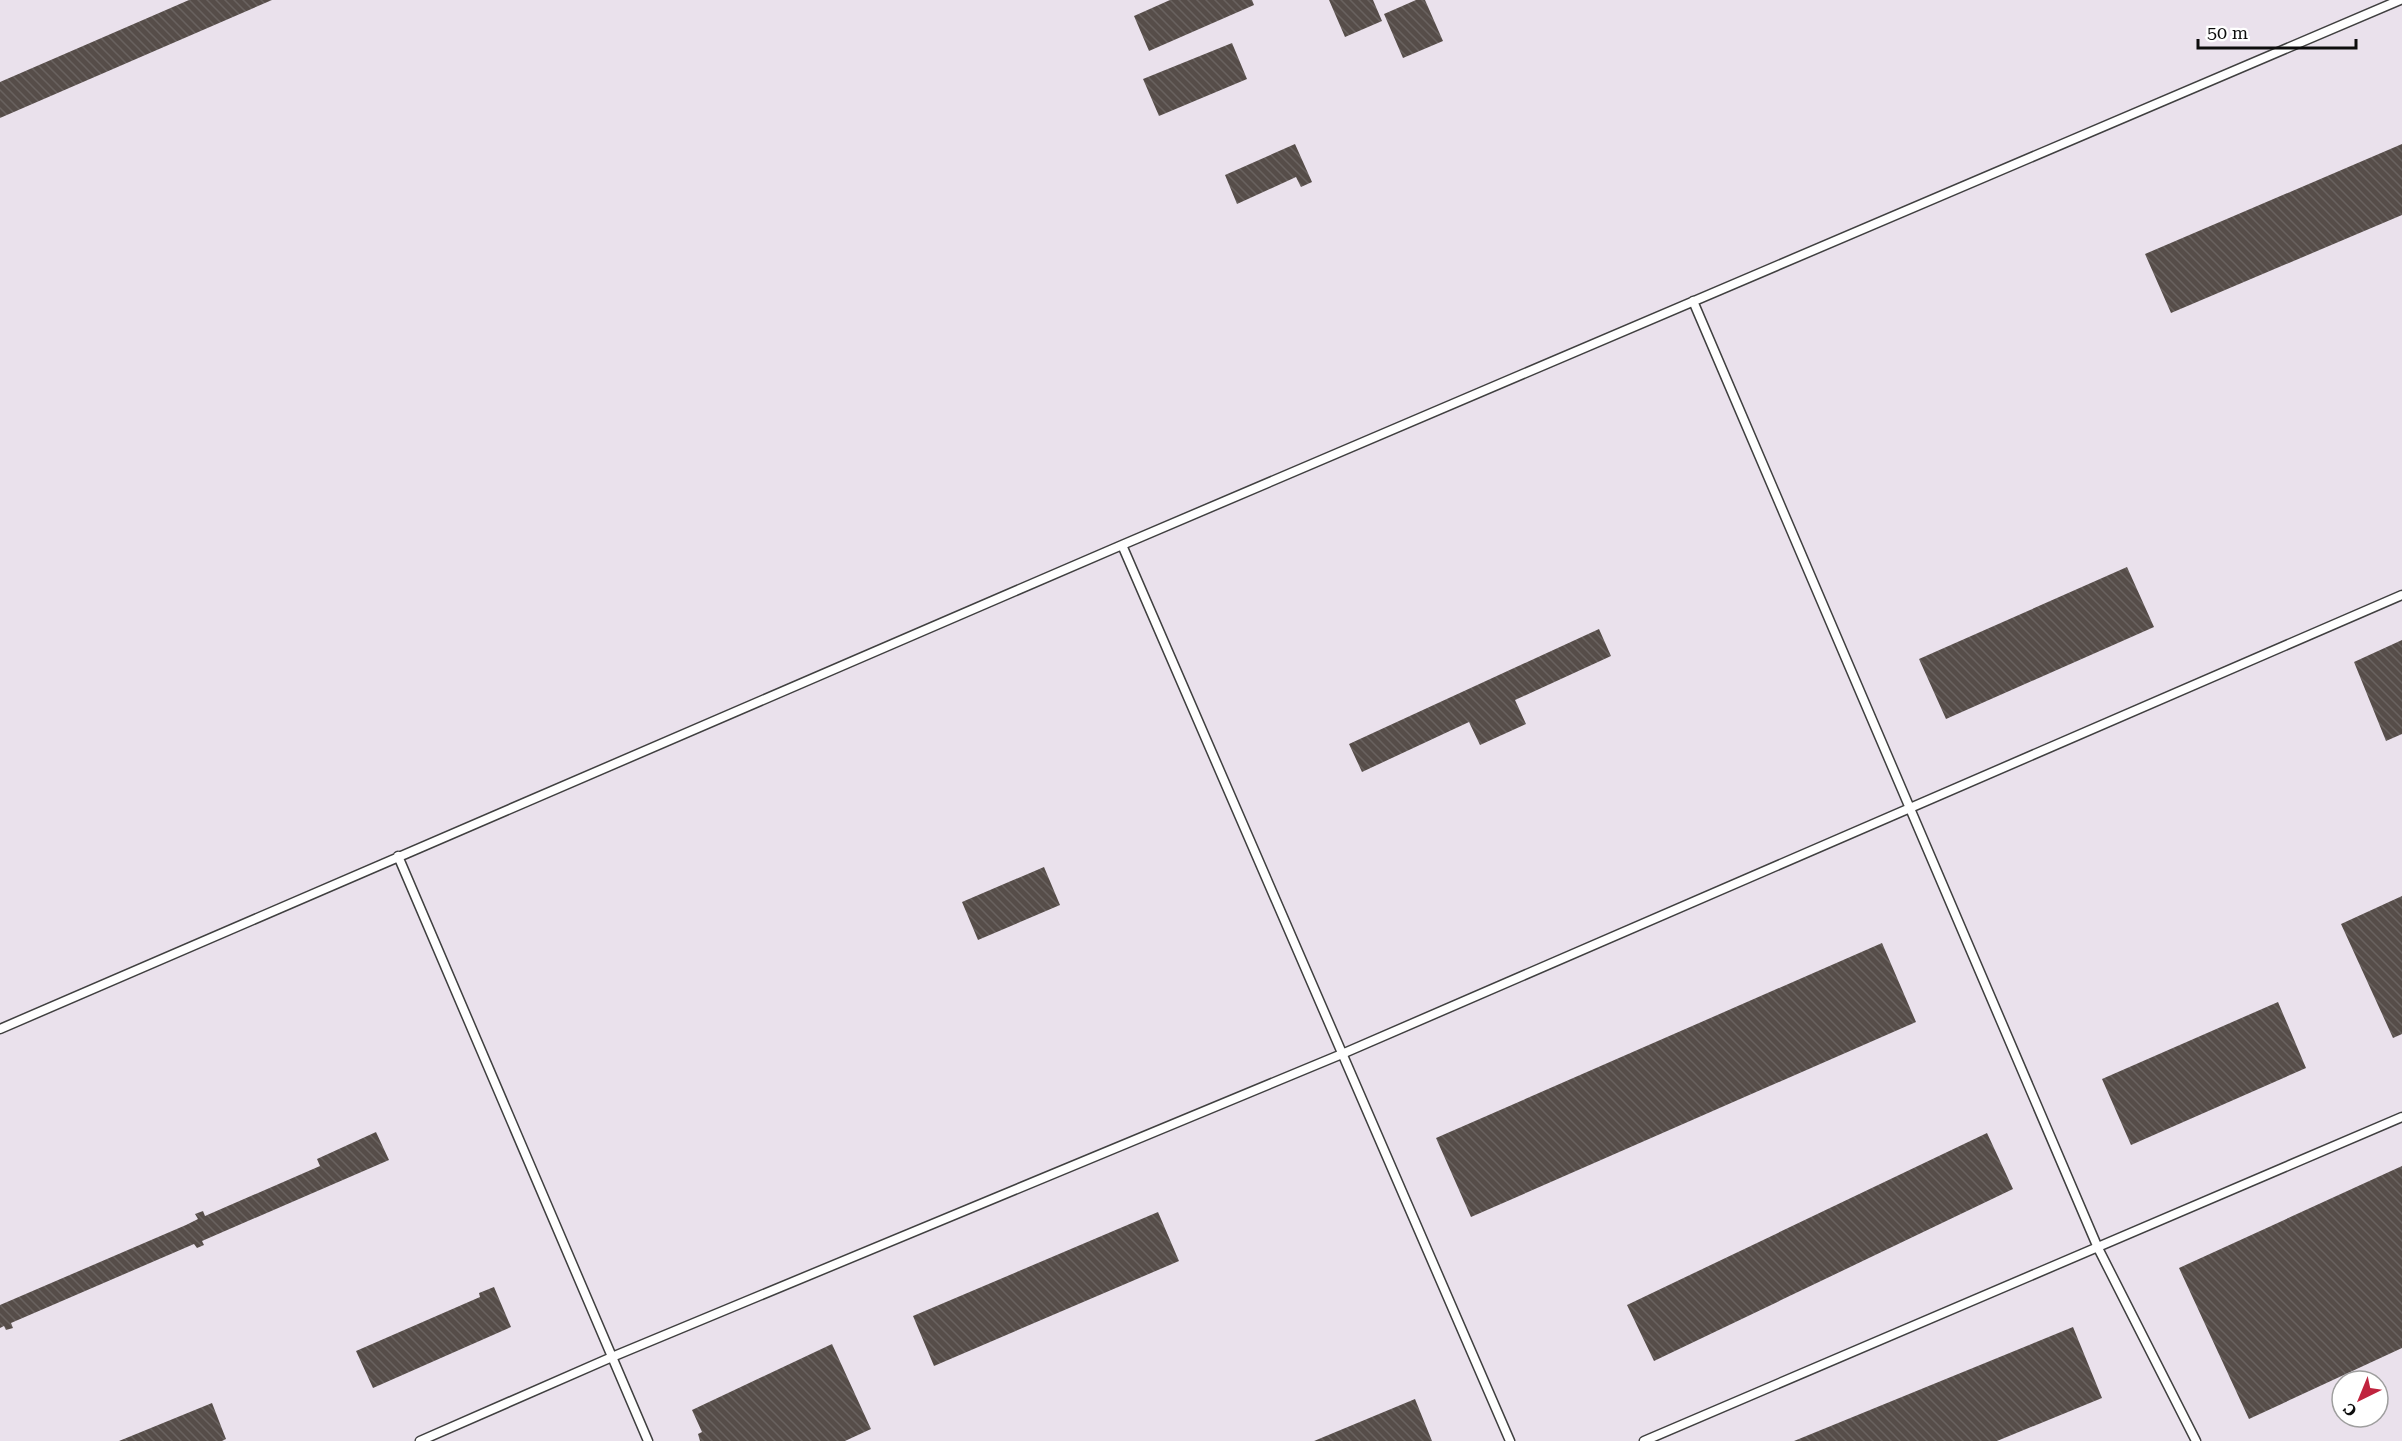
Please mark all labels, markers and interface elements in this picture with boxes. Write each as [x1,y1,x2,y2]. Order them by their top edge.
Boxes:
scale bar [2198,12,2356,50]
text: 50 m [2207,22,2248,43]
north arrow [2330,1369,2390,1429]
text: С [2340,1399,2361,1420]

